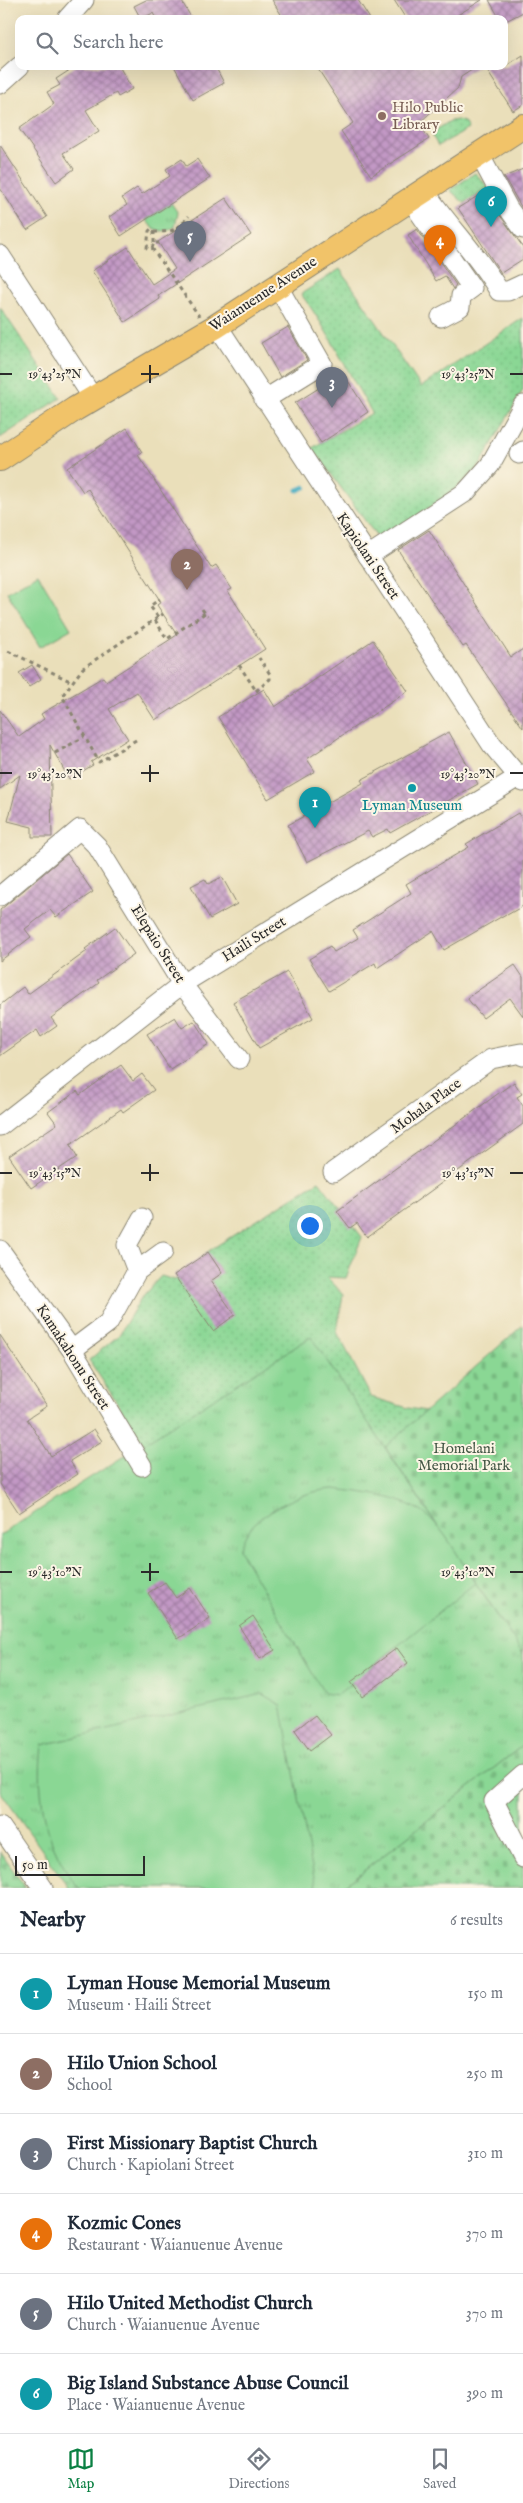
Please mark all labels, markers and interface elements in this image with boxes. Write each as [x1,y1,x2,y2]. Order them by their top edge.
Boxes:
search box [15,15,508,70]
icon: search [33,29,61,57]
text: Search here [73,31,164,55]
place label: Hilo Public Library [392,98,463,134]
marker: Hilo Public Library [376,110,388,122]
pin: 6 [475,186,507,227]
pin: 5 [174,221,206,262]
pin: 4 [424,225,456,266]
street label: Waianuenue Avenue [206,252,320,336]
text: 19°43'25"N [28,367,82,382]
pin: 3 [316,367,348,408]
text: 19°43'25"N [441,367,495,382]
street label: Kapiolani Street [332,509,404,603]
pin: 2 [171,549,203,590]
text: 19°43'20"N [27,767,83,782]
text: 19°43'20"N [440,767,496,782]
marker: Lyman Museum [406,782,418,794]
pin: 1 [299,787,331,828]
place label: Lyman Museum [362,796,463,815]
street label: Elepaio Street [126,901,190,987]
street label: Haili Street [218,912,290,966]
street label: Mohala Place [387,1074,465,1138]
text: 19°43'15"N [29,1166,82,1181]
text: 19°43'15"N [442,1166,495,1181]
your location [297,1213,323,1239]
street label: Kamakahonu Street [32,1301,114,1413]
park label: Homelani Memorial Park [418,1439,511,1475]
text: 19°43'10"N [28,1565,83,1580]
text: 19°43'10"N [441,1565,496,1580]
scale bar [15,1853,145,1876]
text: 50 m [22,1856,48,1874]
text: Nearby [20,1907,85,1934]
text: 6 results [450,1911,503,1931]
text: Lyman House Memorial Museum [67,1972,331,1996]
text: 1 [33,1984,39,2004]
text: 150 m [468,1984,503,2004]
text: Museum · Haili Street [67,1996,211,2016]
text: Hilo Union School [67,2052,217,2076]
text: 2 [32,2064,40,2084]
text: 250 m [466,2064,503,2084]
text: School [67,2076,112,2096]
text: First Missionary Baptist Church [67,2132,317,2156]
text: 3 [33,2144,39,2164]
text: 310 m [467,2144,503,2164]
text: Church · Kapiolani Street [67,2156,234,2176]
text: Kozmic Cones [67,2212,181,2236]
text: 4 [32,2224,40,2244]
text: 370 m [466,2224,503,2244]
text: Restaurant · Waianuenue Avenue [67,2236,283,2256]
text: Hilo United Methodist Church [67,2292,313,2316]
text: 5 [33,2304,39,2324]
text: 370 m [466,2304,503,2324]
text: Church · Waianuenue Avenue [67,2316,260,2336]
text: Big Island Substance Abuse Council [67,2372,349,2396]
text: 6 [33,2384,39,2404]
text: 390 m [466,2384,503,2404]
text: Place · Waianuenue Avenue [67,2396,245,2416]
tab: Map [67,2445,95,2493]
tab: Directions [228,2445,289,2493]
tab: Saved [423,2445,456,2493]

